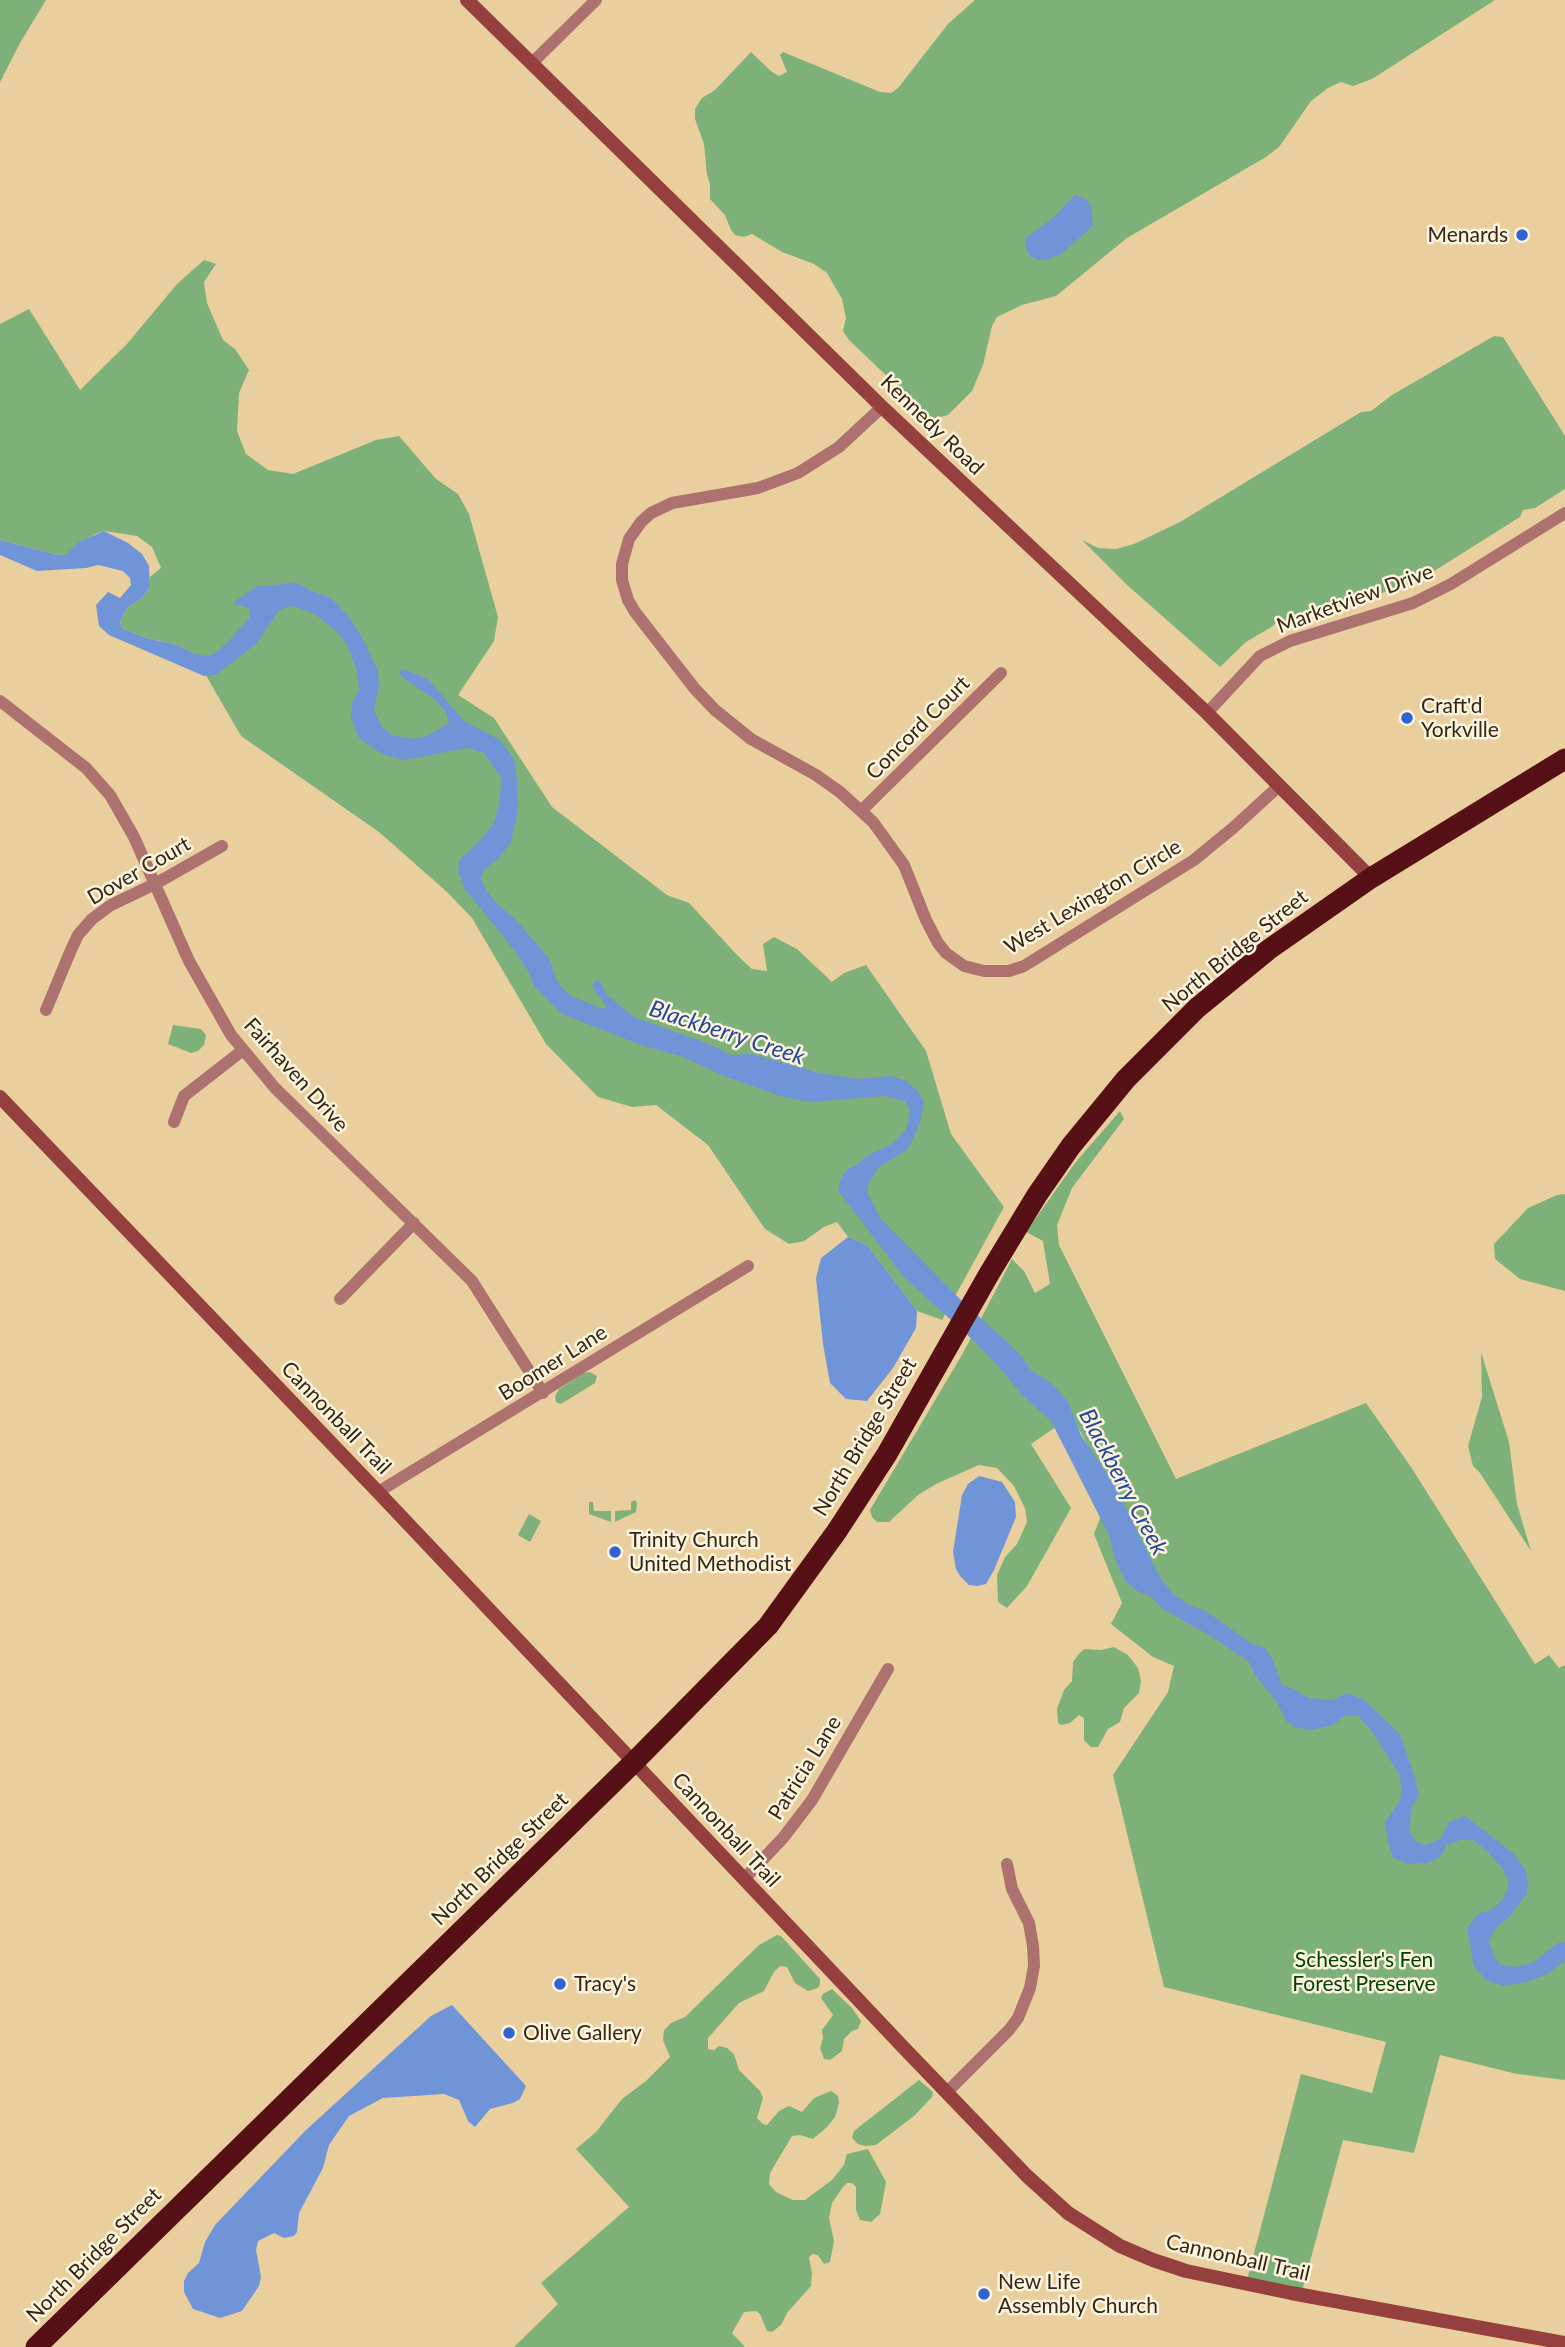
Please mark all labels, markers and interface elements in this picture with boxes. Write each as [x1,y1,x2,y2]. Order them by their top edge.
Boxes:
place label: Menards [1427,222,1508,248]
marker: Menards [1514,227,1530,243]
street label: Kennedy Road [875,370,989,480]
street label: Marketview Drive [1273,559,1437,639]
street label: Concord Court [861,671,975,785]
place label: Craft'd Yorkville [1421,693,1499,743]
marker: Craft'd Yorkville [1399,710,1415,726]
street label: Dover Court [83,831,195,911]
street label: West Lexington Circle [1000,834,1186,960]
street label: North Bridge Street [1157,885,1313,1017]
water label: Blackberry Creek [646,995,808,1071]
street label: Fairhaven Drive [238,1013,354,1137]
street label: Boomer Lane [494,1320,612,1406]
street label: North Bridge Street [808,1353,922,1521]
street label: Cannonball Trail [276,1356,396,1480]
water label: Blackberry Creek [1073,1404,1173,1560]
place label: Trinity Church United Methodist [629,1527,791,1577]
marker: Trinity Church United Methodist [607,1544,623,1560]
street label: Patricia Lane [763,1711,847,1825]
street label: Cannonball Trail [667,1768,785,1892]
street label: North Bridge Street [426,1787,574,1931]
park label: Schessler's Fen Forest Preserve [1292,1947,1436,1997]
place label: Tracy's [574,1971,636,1997]
marker: Tracy's [552,1976,568,1992]
place label: Olive Gallery [523,2020,642,2046]
marker: Olive Gallery [501,2025,517,2041]
street label: North Bridge Street [21,2182,167,2328]
street label: Cannonball Trail [1164,2229,1312,2287]
place label: New Life Assembly Church [998,2269,1158,2319]
marker: New Life Assembly Church [976,2286,992,2302]

